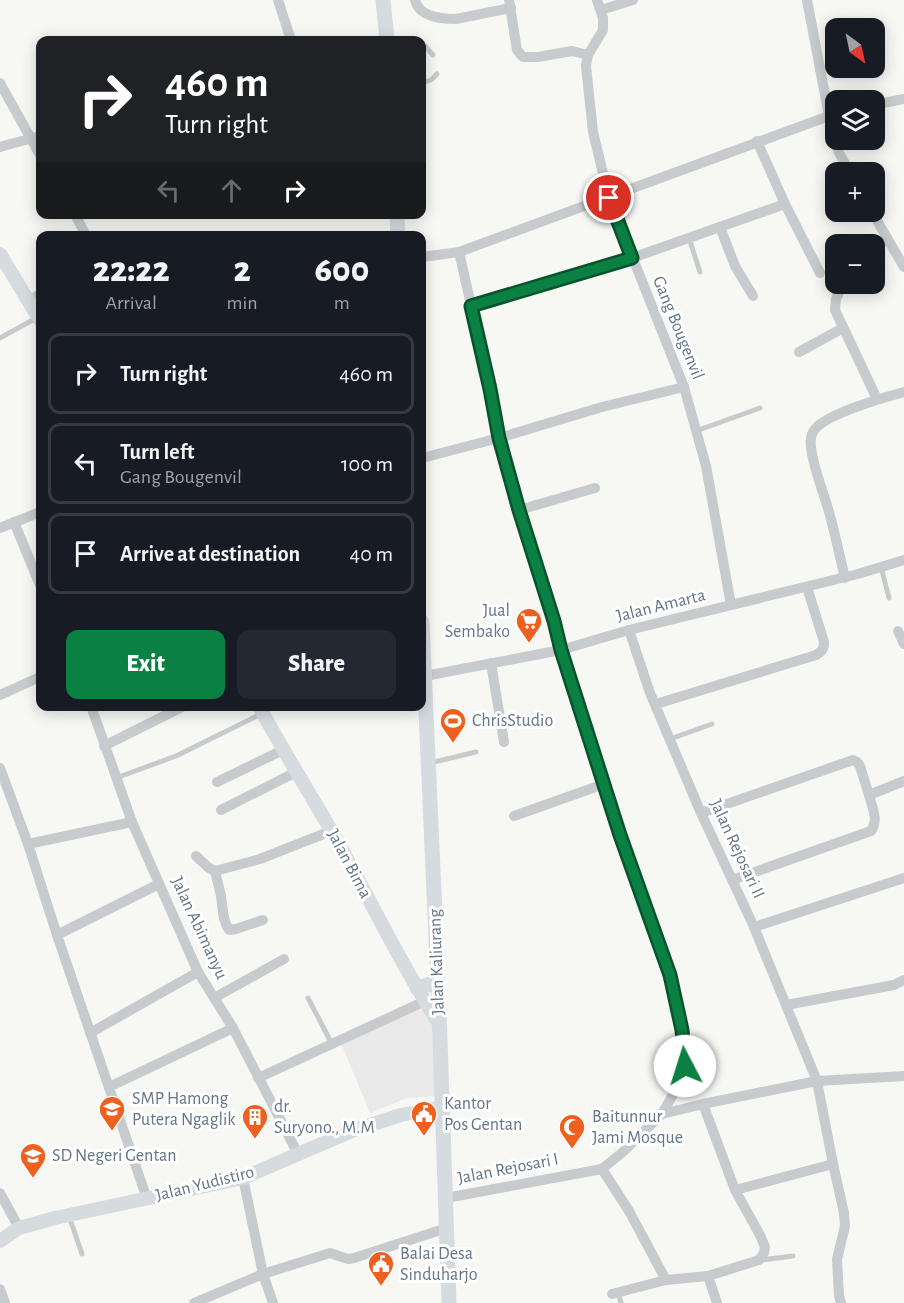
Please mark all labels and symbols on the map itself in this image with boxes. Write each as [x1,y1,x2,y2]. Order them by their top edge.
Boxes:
north arrow [825,18,885,78]
pin [583,172,634,223]
street label: Gang Bougenvil [649,274,707,382]
street label: Jalan Amarta [615,586,707,626]
place label: Jual Sembako [445,602,510,641]
supermarket icon: Jual Sembako [514,606,544,644]
sports icon: ChrisStudio [438,706,468,744]
place label: ChrisStudio [472,712,553,730]
street label: Jalan Rejosari II [706,797,768,901]
street label: Jalan Bima [323,827,375,901]
street label: Jalan Abimanyu [167,874,231,982]
street label: Jalan Kaliurang [426,908,448,1015]
position arrow [653,1034,717,1098]
place label: SMP Hamong Putera Ngaglik [132,1090,236,1129]
school or university icon: SMP Hamong Putera Ngaglik [97,1094,127,1132]
place label: Kantor Pos Gentan [444,1095,522,1134]
place label: dr. Suryono., M.M [274,1098,375,1137]
public building icon: Kantor Pos Gentan [409,1099,439,1137]
building icon: dr. Suryono., M.M [240,1102,270,1140]
place label: Baitunnur Jami Mosque [592,1108,683,1147]
mosque icon: Baitunnur Jami Mosque [557,1112,587,1150]
school or university icon: SD Negeri Gentan [18,1141,48,1179]
place label: SD Negeri Gentan [52,1147,177,1165]
street label: Jalan Rejosari I [456,1150,560,1188]
street label: Jalan Yudistiro [154,1163,256,1205]
place label: Balai Desa Sinduharjo [400,1245,478,1284]
public building icon: Balai Desa Sinduharjo [366,1249,396,1287]

